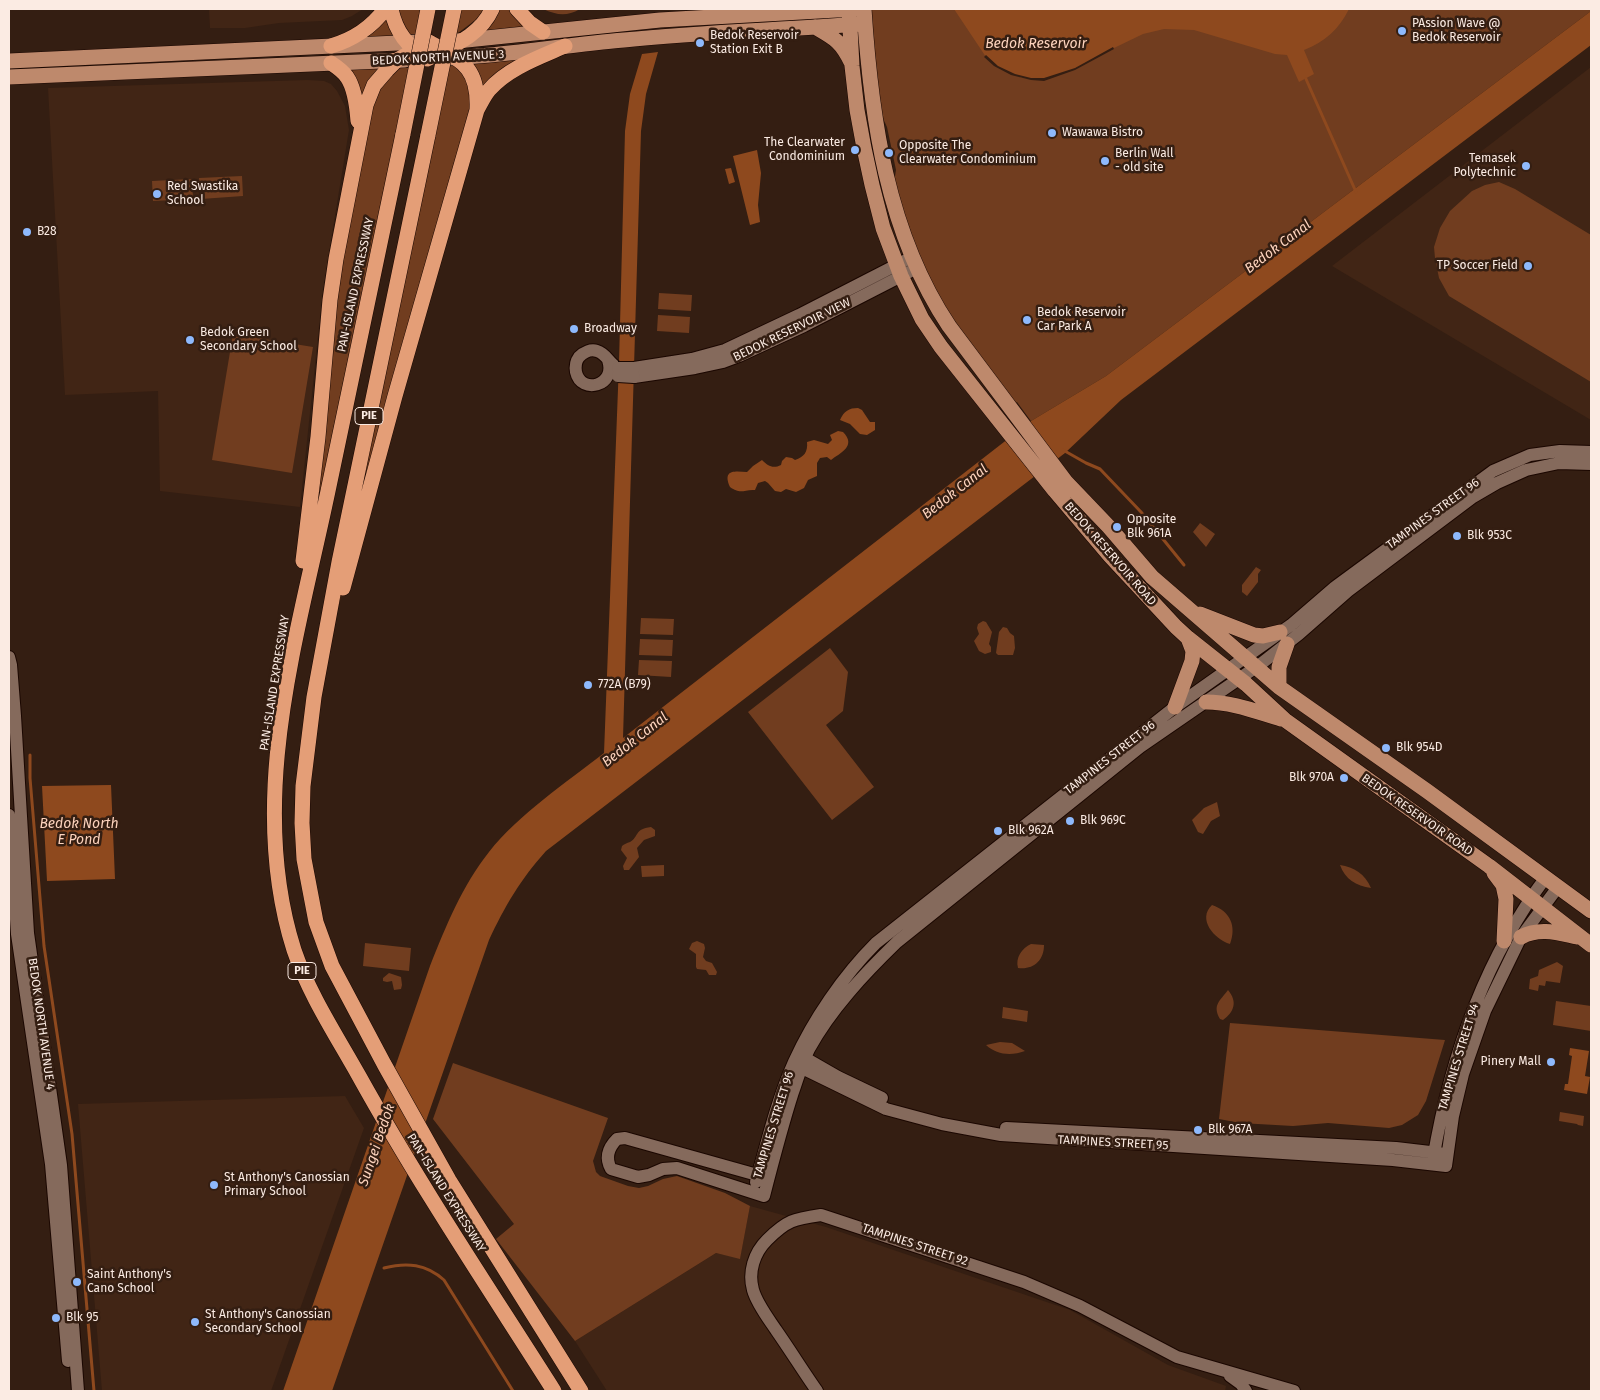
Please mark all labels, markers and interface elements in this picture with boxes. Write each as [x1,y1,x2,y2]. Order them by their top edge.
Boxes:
place label: PAssion Wave @ Bedok Reservoir [1412,17,1501,45]
marker: PAssion Wave @ Bedok Reservoir [1396,25,1408,37]
place label: Bedok Reservoir Station Exit B [710,29,799,57]
water label: Bedok Reservoir [985,36,1087,52]
marker: Bedok Reservoir Station Exit B [694,37,706,49]
street label: BEDOK NORTH AVENUE 3 [371,47,505,69]
place label: Wawawa Bistro [1062,126,1143,140]
marker: Wawawa Bistro [1046,127,1058,139]
place label: The Clearwater Condominium [764,136,845,164]
place label: Opposite The Clearwater Condominium [899,139,1036,167]
marker: The Clearwater Condominium [849,144,861,156]
marker: Opposite The Clearwater Condominium [883,147,895,159]
place label: Berlin Wall - old site [1115,147,1174,175]
place label: Temasek Polytechnic [1453,152,1516,180]
marker: Berlin Wall - old site [1099,155,1111,167]
marker: Temasek Polytechnic [1520,160,1532,172]
place label: Red Swastika School [167,180,238,208]
marker: Red Swastika School [151,188,163,200]
street label: PAN-ISLAND EXPRESSWAY [335,216,377,354]
water label: Bedok Canal [1242,217,1314,277]
place label: B28 [37,225,57,239]
marker: B28 [21,226,33,238]
place label: TP Soccer Field [1437,259,1518,273]
marker: TP Soccer Field [1522,260,1534,272]
street label: BEDOK RESERVOIR VIEW [731,295,853,365]
place label: Bedok Reservoir Car Park A [1037,306,1126,334]
marker: Bedok Reservoir Car Park A [1021,314,1033,326]
place label: Broadway [584,322,637,336]
marker: Broadway [568,323,580,335]
place label: Bedok Green Secondary School [200,326,297,354]
marker: Bedok Green Secondary School [184,334,196,346]
road number: PIE [355,408,383,424]
water label: Bedok Canal [919,461,991,523]
street label: TAMPINES STREET 96 [1384,475,1482,553]
street label: BEDOK RESERVOIR ROAD [1061,499,1159,609]
place label: Opposite Blk 961A [1127,513,1176,541]
marker: Opposite Blk 961A [1111,521,1123,533]
place label: Blk 953C [1467,529,1512,543]
marker: Blk 953C [1451,530,1463,542]
street label: PAN-ISLAND EXPRESSWAY [257,614,293,752]
place label: 772A (B79) [598,678,651,692]
marker: 772A (B79) [582,679,594,691]
water label: Bedok Canal [599,709,671,771]
street label: TAMPINES STREET 96 [1062,718,1158,798]
place label: Blk 954D [1396,741,1443,755]
marker: Blk 954D [1380,742,1392,754]
place label: Blk 970A [1289,771,1334,785]
street label: BEDOK RESERVOIR ROAD [1359,771,1475,859]
marker: Blk 970A [1338,772,1350,784]
place label: Blk 969C [1080,814,1126,828]
marker: Blk 969C [1064,815,1076,827]
water label: Bedok North E Pond [39,816,119,849]
place label: Blk 962A [1008,824,1054,838]
marker: Blk 962A [992,825,1004,837]
street label: BEDOK NORTH AVENUE 4 [25,957,57,1091]
road number: PIE [288,962,316,979]
street label: TAMPINES STREET 94 [1436,1002,1482,1112]
place label: Pinery Mall [1481,1055,1541,1069]
marker: Pinery Mall [1545,1056,1557,1068]
street label: TAMPINES STREET 96 [751,1070,797,1180]
water label: Sungei Bedok [355,1102,399,1188]
place label: Blk 967A [1208,1123,1252,1137]
marker: Blk 967A [1192,1124,1204,1136]
street label: PAN-ISLAND EXPRESSWAY [404,1131,488,1255]
street label: TAMPINES STREET 95 [1057,1133,1169,1153]
place label: St Anthony's Canossian Primary School [224,1171,350,1199]
marker: St Anthony's Canossian Primary School [208,1179,220,1191]
street label: TAMPINES STREET 92 [860,1221,970,1269]
place label: Saint Anthony's Cano School [87,1268,171,1296]
marker: Saint Anthony's Cano School [71,1276,83,1288]
place label: St Anthony's Canossian Secondary School [205,1308,331,1336]
place label: Blk 95 [66,1311,98,1325]
marker: Blk 95 [50,1312,62,1324]
marker: St Anthony's Canossian Secondary School [189,1316,201,1328]

